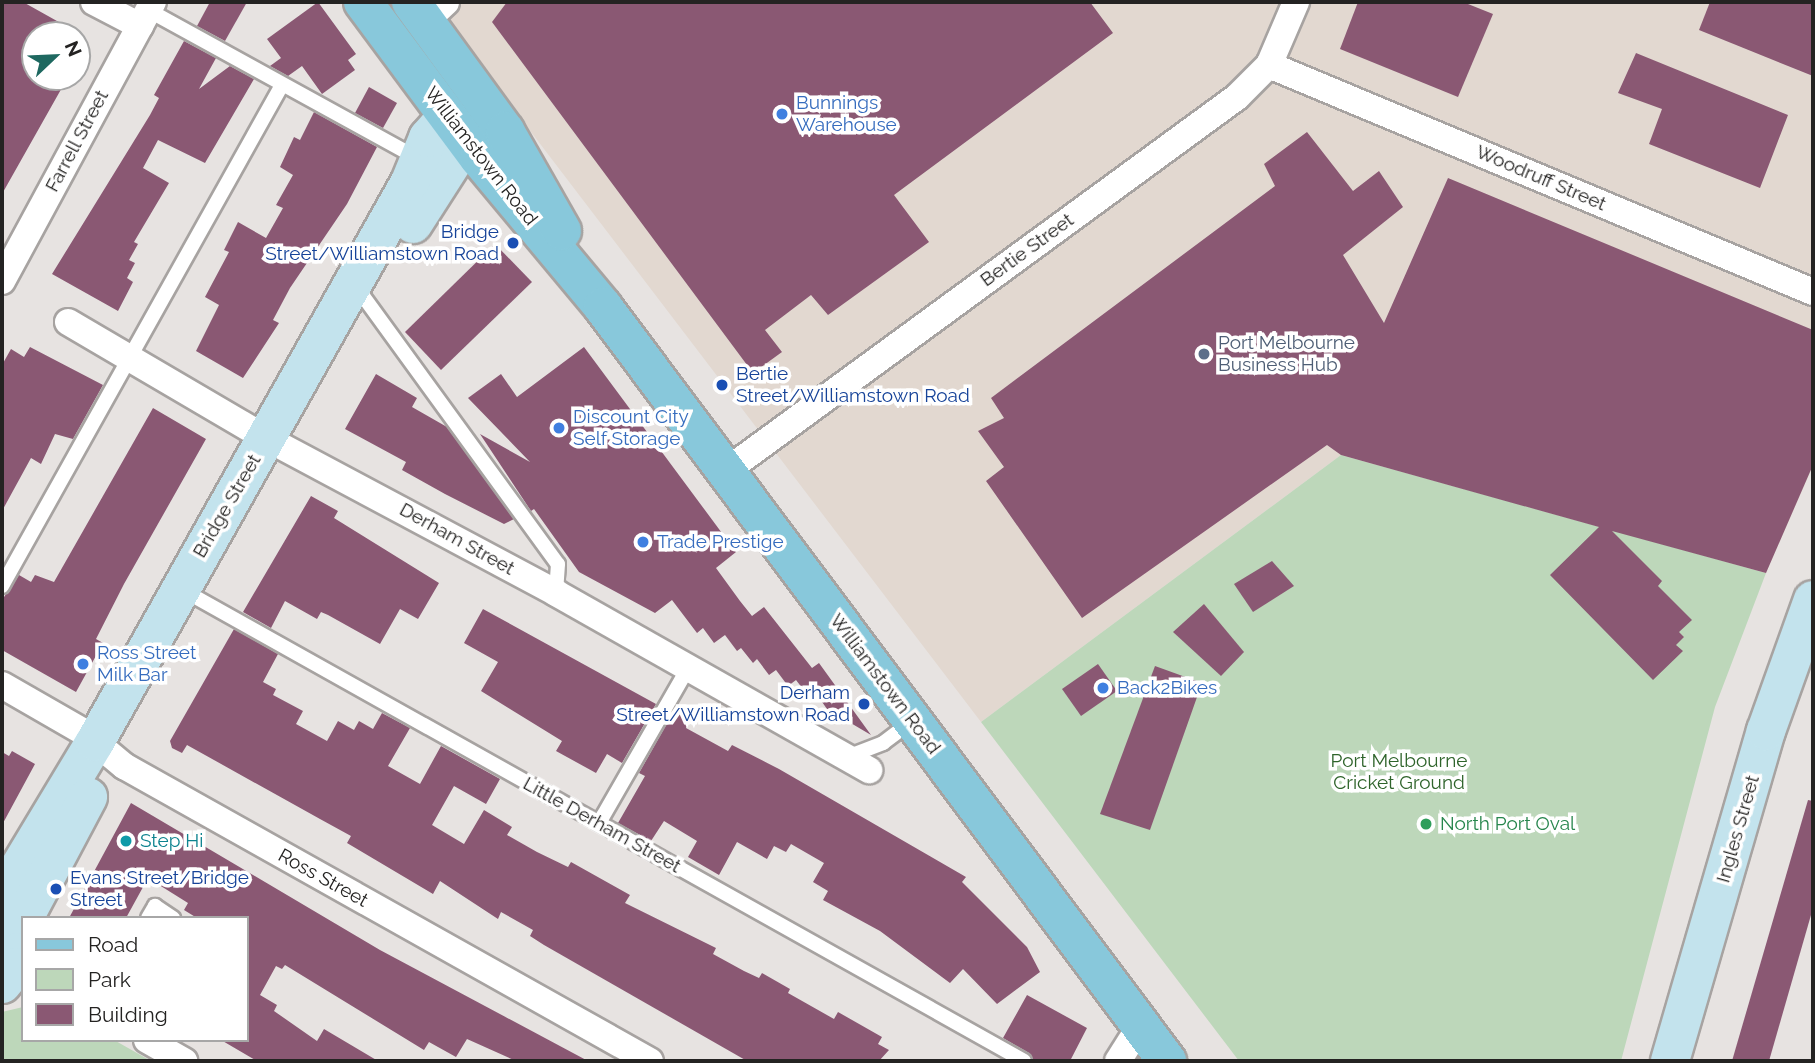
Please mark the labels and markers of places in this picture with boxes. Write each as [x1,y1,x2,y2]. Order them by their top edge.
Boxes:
place label: Bunnings Warehouse [796,92,897,136]
marker: Bunnings Warehouse [774,106,790,122]
place label: Bridge Street/Williamstown Road [265,221,499,265]
marker: Bridge Street/Williamstown Road [505,235,521,251]
place label: Port Melbourne Business Hub [1218,332,1355,376]
marker: Port Melbourne Business Hub [1196,346,1212,362]
place label: Bertie Street/Williamstown Road [736,363,970,407]
marker: Bertie Street/Williamstown Road [714,377,730,393]
place label: Discount City Self Storage [573,406,689,450]
marker: Discount City Self Storage [551,420,567,436]
place label: Trade Prestige [657,531,784,553]
marker: Trade Prestige [635,534,651,550]
place label: Ross Street Milk Bar [97,642,196,686]
marker: Ross Street Milk Bar [75,656,91,672]
place label: Back2Bikes [1117,677,1217,699]
marker: Back2Bikes [1095,680,1111,696]
place label: Derham Street/Williamstown Road [616,682,850,726]
marker: Derham Street/Williamstown Road [856,696,872,712]
place label: North Port Oval [1440,813,1575,835]
marker: North Port Oval [1418,816,1434,832]
place label: Step Hi [140,830,203,852]
marker: Step Hi [118,833,134,849]
place label: Evans Street/Bridge Street [70,867,249,911]
marker: Evans Street/Bridge Street [48,881,64,897]

